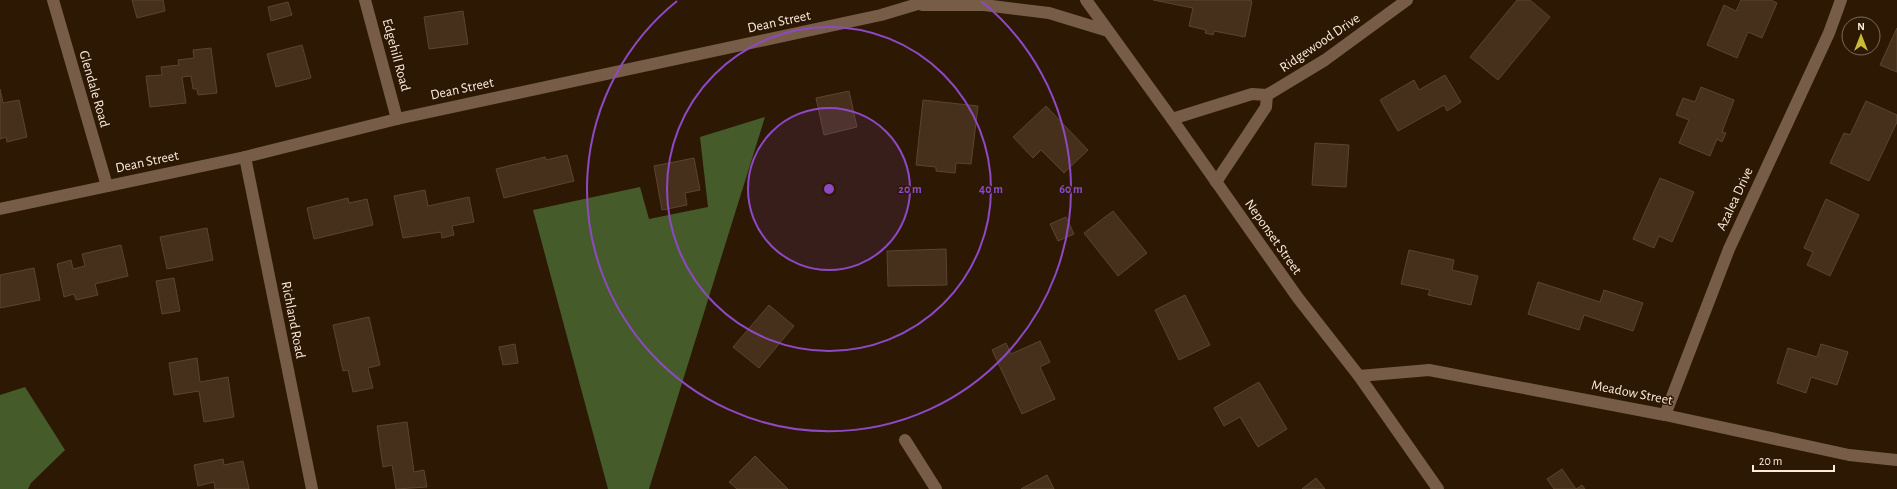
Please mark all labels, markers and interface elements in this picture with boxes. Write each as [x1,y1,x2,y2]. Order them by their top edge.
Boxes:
street label: Dean Street [746,8,812,36]
street label: Ridgewood Drive [1277,11,1363,75]
north arrow [1841,16,1881,56]
street label: Edgehill Road [380,17,412,93]
text: N [1857,21,1865,32]
street label: Glendale Road [76,49,112,129]
street label: Dean Street [429,75,495,103]
street label: Dean Street [114,148,180,176]
street label: Azalea Drive [1714,165,1756,233]
centre of rings [822,182,836,196]
text: 20 m [898,183,922,195]
text: 40 m [979,183,1003,195]
text: 60 m [1059,183,1083,195]
street label: Neponset Street [1242,197,1304,278]
street label: Richland Road [279,280,307,360]
street label: Meadow Street [1590,378,1674,408]
scale bar [1753,447,1834,473]
text: 20 m [1759,455,1782,467]

